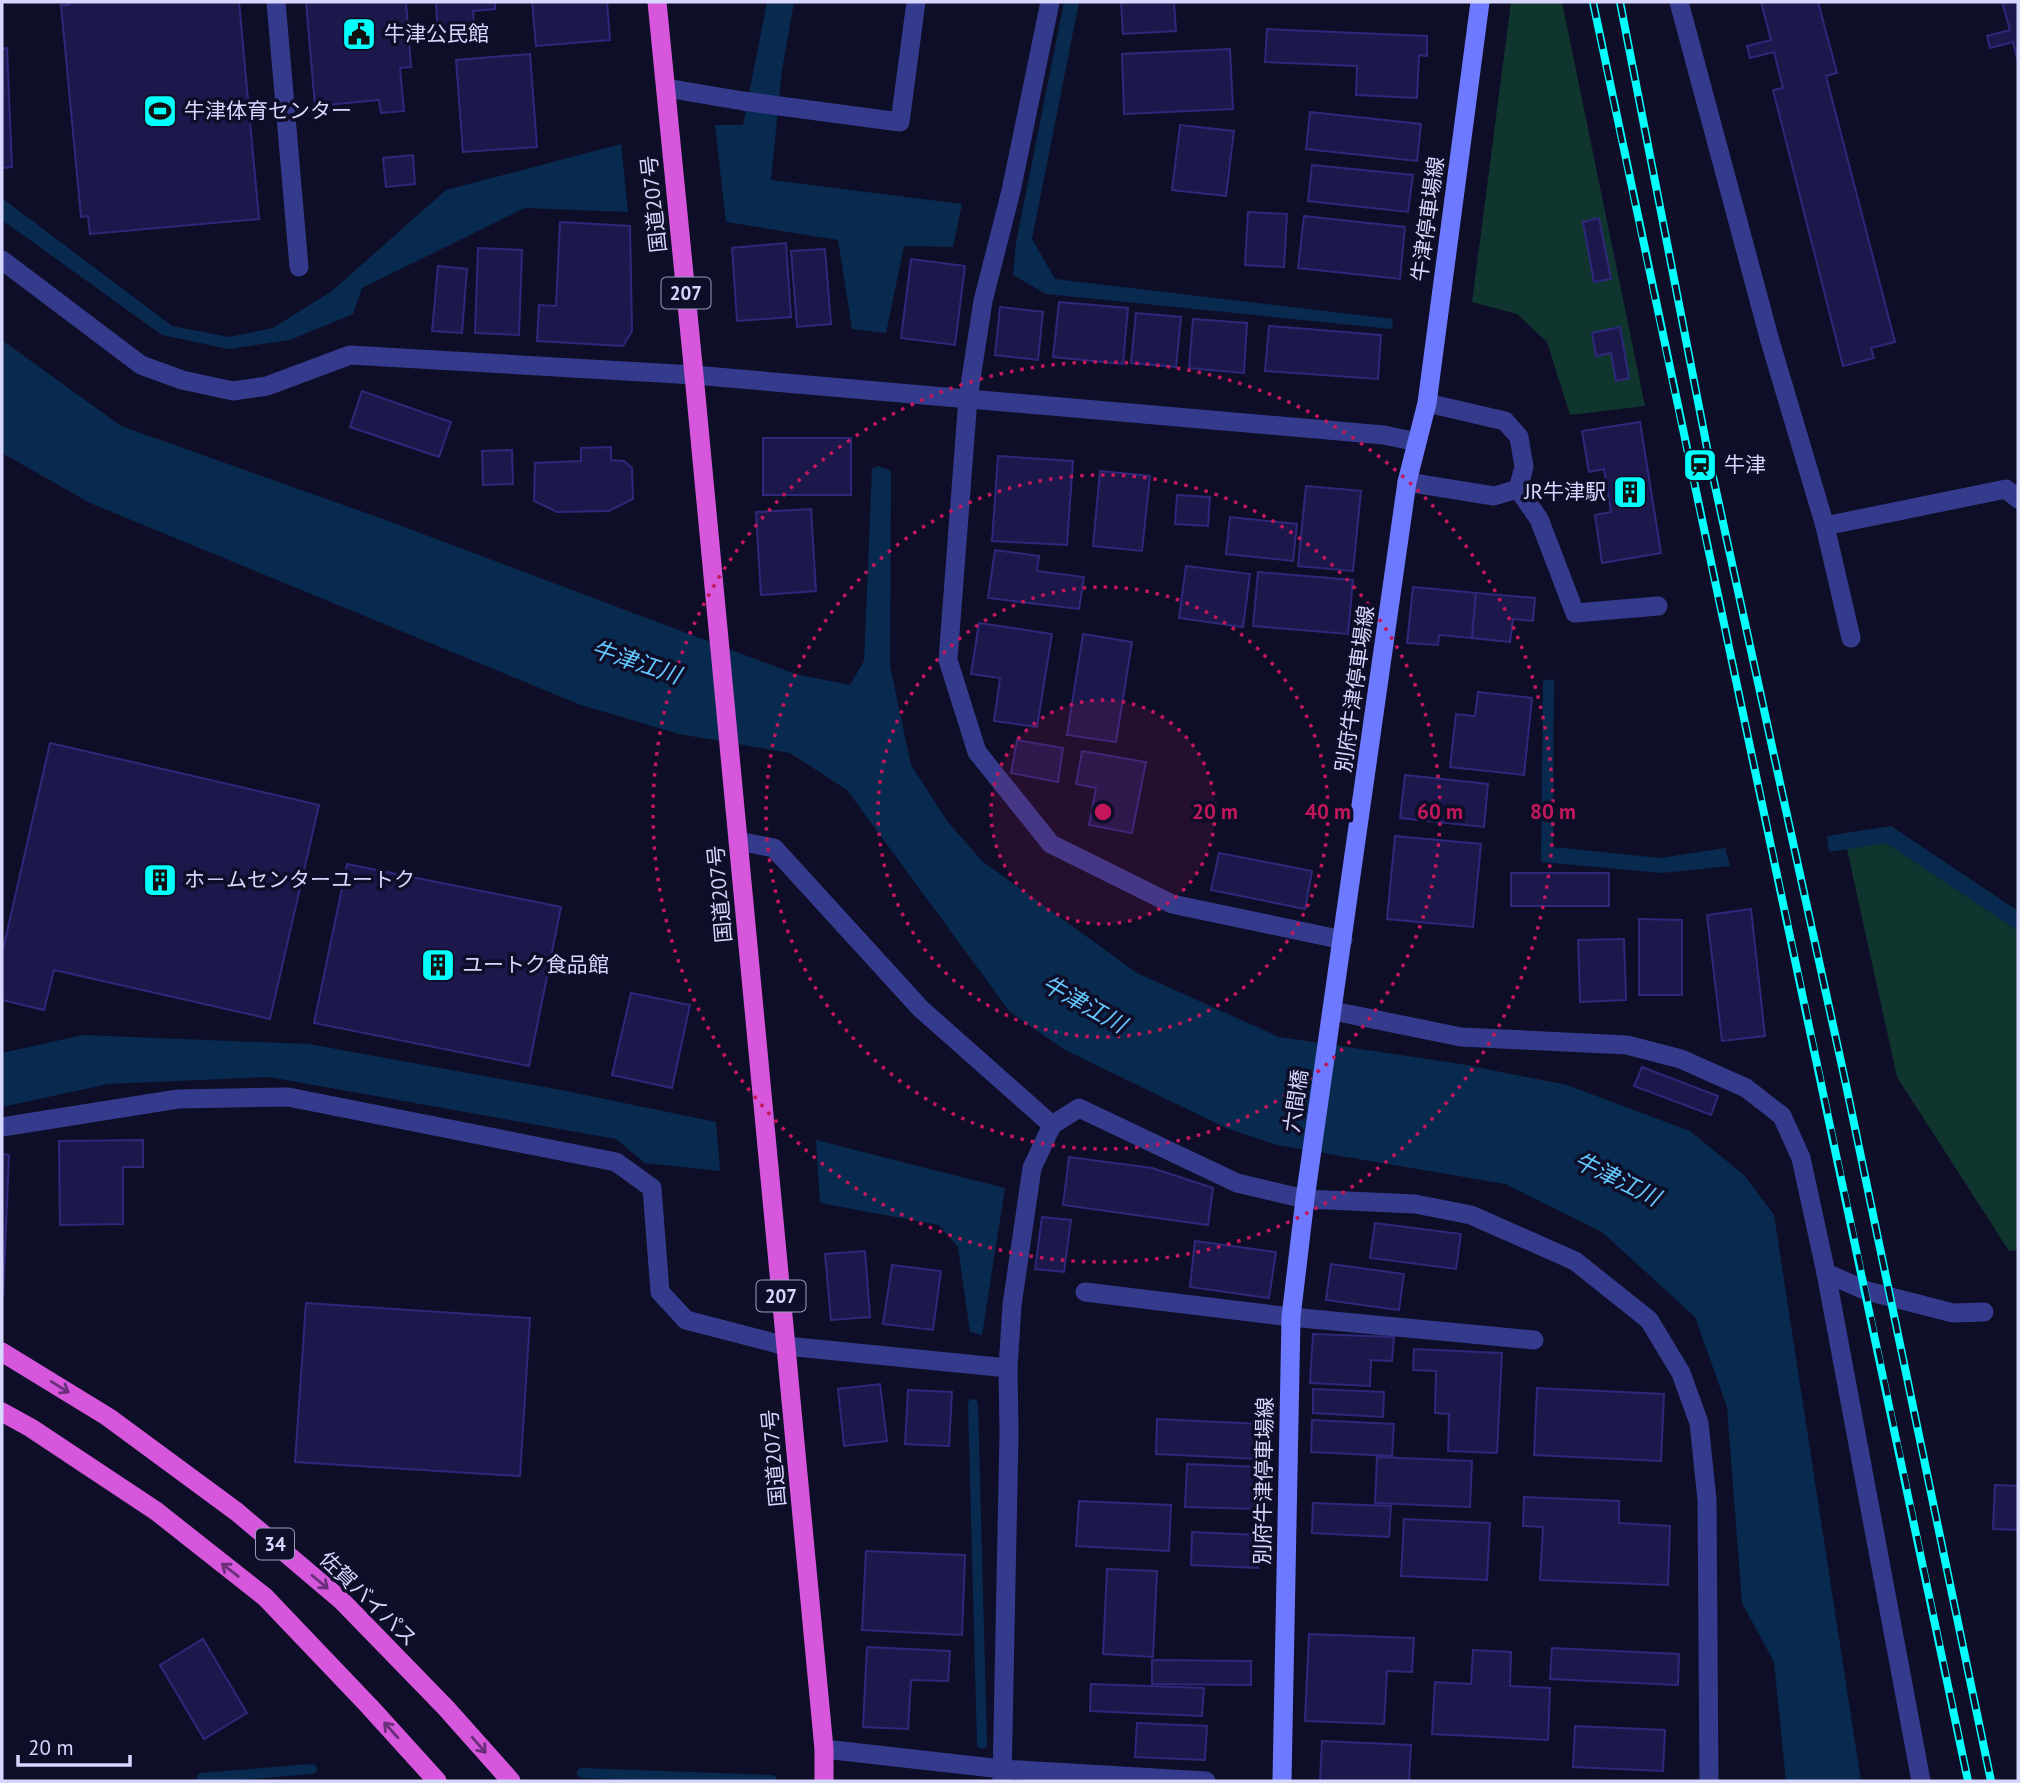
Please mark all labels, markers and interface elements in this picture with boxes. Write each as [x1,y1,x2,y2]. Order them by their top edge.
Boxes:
public building icon: 牛津公民館 [340,15,378,53]
place label: 牛津公民館 [384,20,489,47]
sports icon: 牛津体育センター [141,92,179,130]
place label: 牛津体育センター [184,97,352,124]
street label: 国道207号 [635,154,672,254]
street label: 牛津停車場線 [1405,155,1450,283]
road number: 207 [662,278,710,308]
station icon: 牛津 [1681,446,1719,484]
place label: 牛津 [1724,451,1766,478]
building icon: JR牛津駅 [1611,473,1649,511]
place label: JR牛津駅 [1523,478,1606,505]
street label: 別府牛津停車場線 [1329,604,1380,774]
water label: 牛津江川 [588,634,687,690]
text: 20 m [1192,798,1238,825]
text: 40 m [1305,798,1351,825]
text: 60 m [1417,798,1463,825]
text: 80 m [1530,798,1576,825]
centre of rings [1091,800,1115,824]
street label: 国道207号 [702,844,737,944]
building icon: ホ－ムセンターユートク [141,861,179,899]
place label: ホ－ムセンターユートク [184,866,415,893]
building icon: ユートク食品館 [419,946,457,984]
place label: ユートク食品館 [462,951,609,978]
water label: 牛津江川 [1037,969,1134,1040]
street label: 六間橋 [1278,1068,1313,1134]
water label: 牛津江川 [1570,1145,1668,1213]
road number: 207 [756,1280,806,1312]
one-way arrow [50,1381,70,1395]
street label: 別府牛津停車場線 [1249,1397,1278,1565]
street label: 国道207号 [756,1408,791,1508]
road number: 34 [256,1528,294,1560]
street label: 佐賀バイパス [314,1545,423,1652]
one-way arrow [222,1562,240,1578]
one-way arrow [311,1574,329,1590]
one-way arrow [383,1721,399,1739]
scale bar [18,1724,130,1768]
text: 20 m [28,1734,74,1761]
one-way arrow [471,1736,487,1754]

